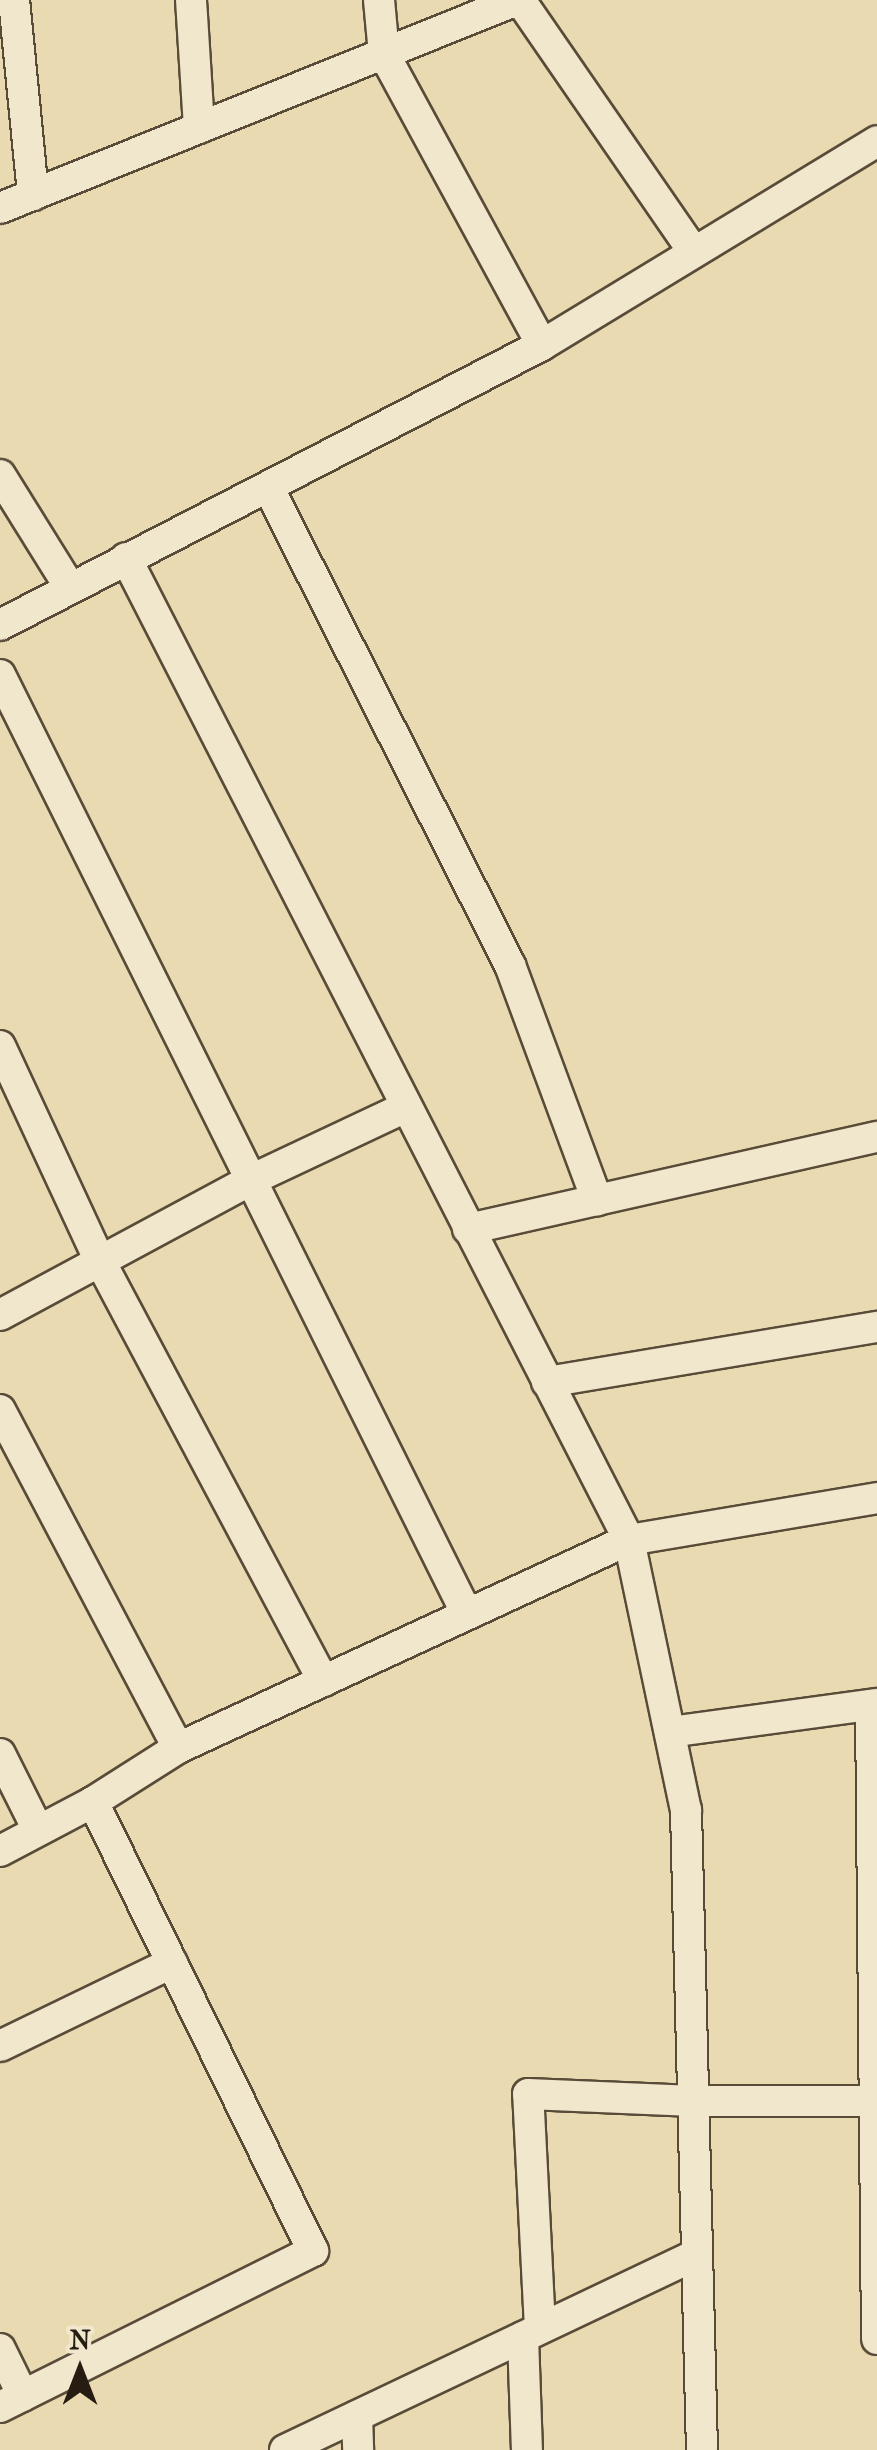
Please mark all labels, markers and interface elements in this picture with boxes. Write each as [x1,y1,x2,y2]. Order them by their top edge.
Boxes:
north arrow [30,2320,130,2420]
text: N [69,2323,91,2356]

